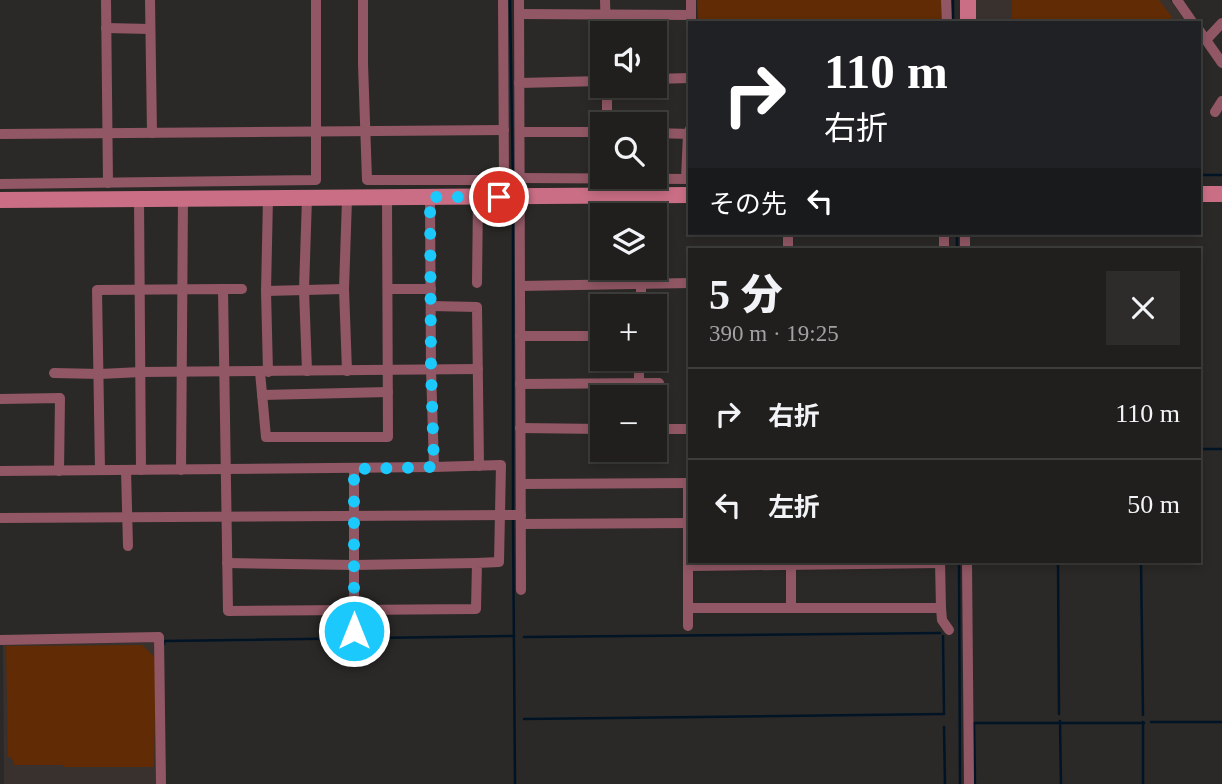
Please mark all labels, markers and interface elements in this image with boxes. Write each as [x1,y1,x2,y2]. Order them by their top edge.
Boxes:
map controls [590,21,667,462]
button: sound [590,21,667,98]
text: 110 m [824,44,948,99]
icon: right [709,49,800,140]
text: 右折 [824,110,888,146]
button: search [590,112,667,189]
pin [469,167,529,227]
icon: arrive [480,178,518,216]
icon: left [801,182,839,220]
text: その先 [709,190,787,219]
button: layers [590,203,667,280]
button: close [1106,271,1180,345]
text: 5 分 [709,272,783,318]
button: + [590,294,667,371]
text: 390 m · 19:25 [709,321,839,346]
button: − [590,385,667,462]
icon: right [709,395,747,433]
text: 110 m [1115,399,1180,428]
text: 右折 [768,402,820,431]
icon: left [709,486,747,524]
text: 50 m [1127,490,1180,519]
text: 左折 [768,493,820,522]
position arrow [317,594,391,668]

